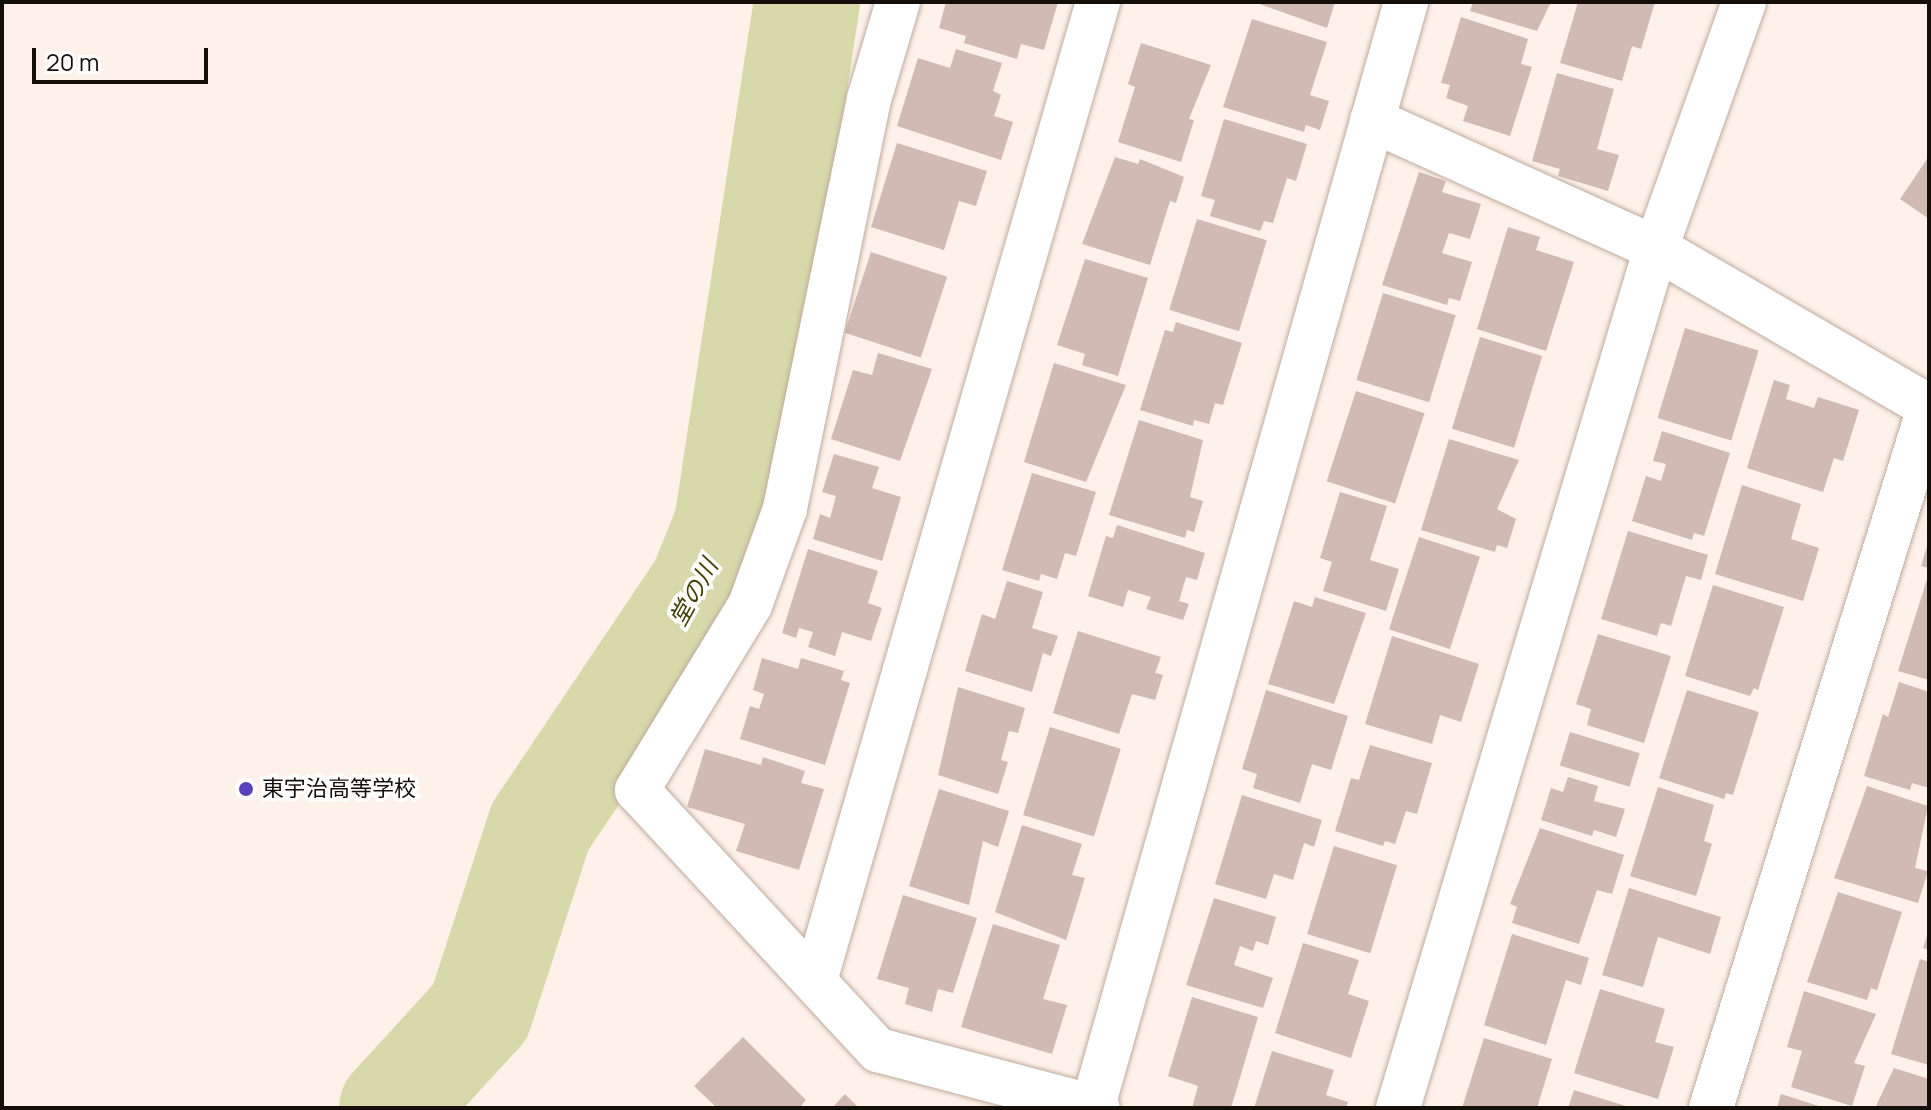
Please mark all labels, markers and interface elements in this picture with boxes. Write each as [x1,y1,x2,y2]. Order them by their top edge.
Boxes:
scale bar [36,32,212,82]
text: 20 m [46,45,99,78]
water label: 堂の川 [663,554,723,630]
place label: 東宇治高等学校 [262,776,416,802]
marker: 東宇治高等学校 [237,780,255,798]

